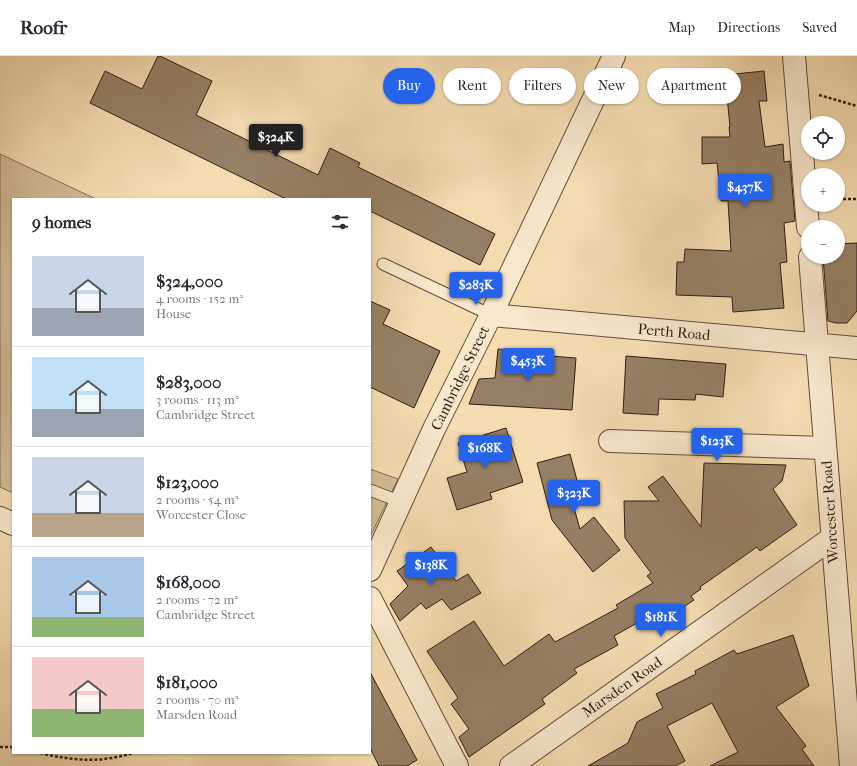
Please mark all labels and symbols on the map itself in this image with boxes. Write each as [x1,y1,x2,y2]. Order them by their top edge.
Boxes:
pin: $324K [248,124,304,158]
pin: $437K [717,174,773,208]
pin: $283K [448,272,504,306]
street label: Perth Road [637,320,712,344]
street label: Cambridge Street [427,322,493,433]
pin: $453K [500,348,556,382]
pin: $123K [689,428,745,462]
pin: $168K [457,435,513,469]
street label: Worcester Road [817,459,843,565]
pin: $323K [546,480,602,514]
pin: $138K [403,552,459,586]
pin: $181K [633,604,689,638]
street label: Marsden Road [579,652,666,721]

